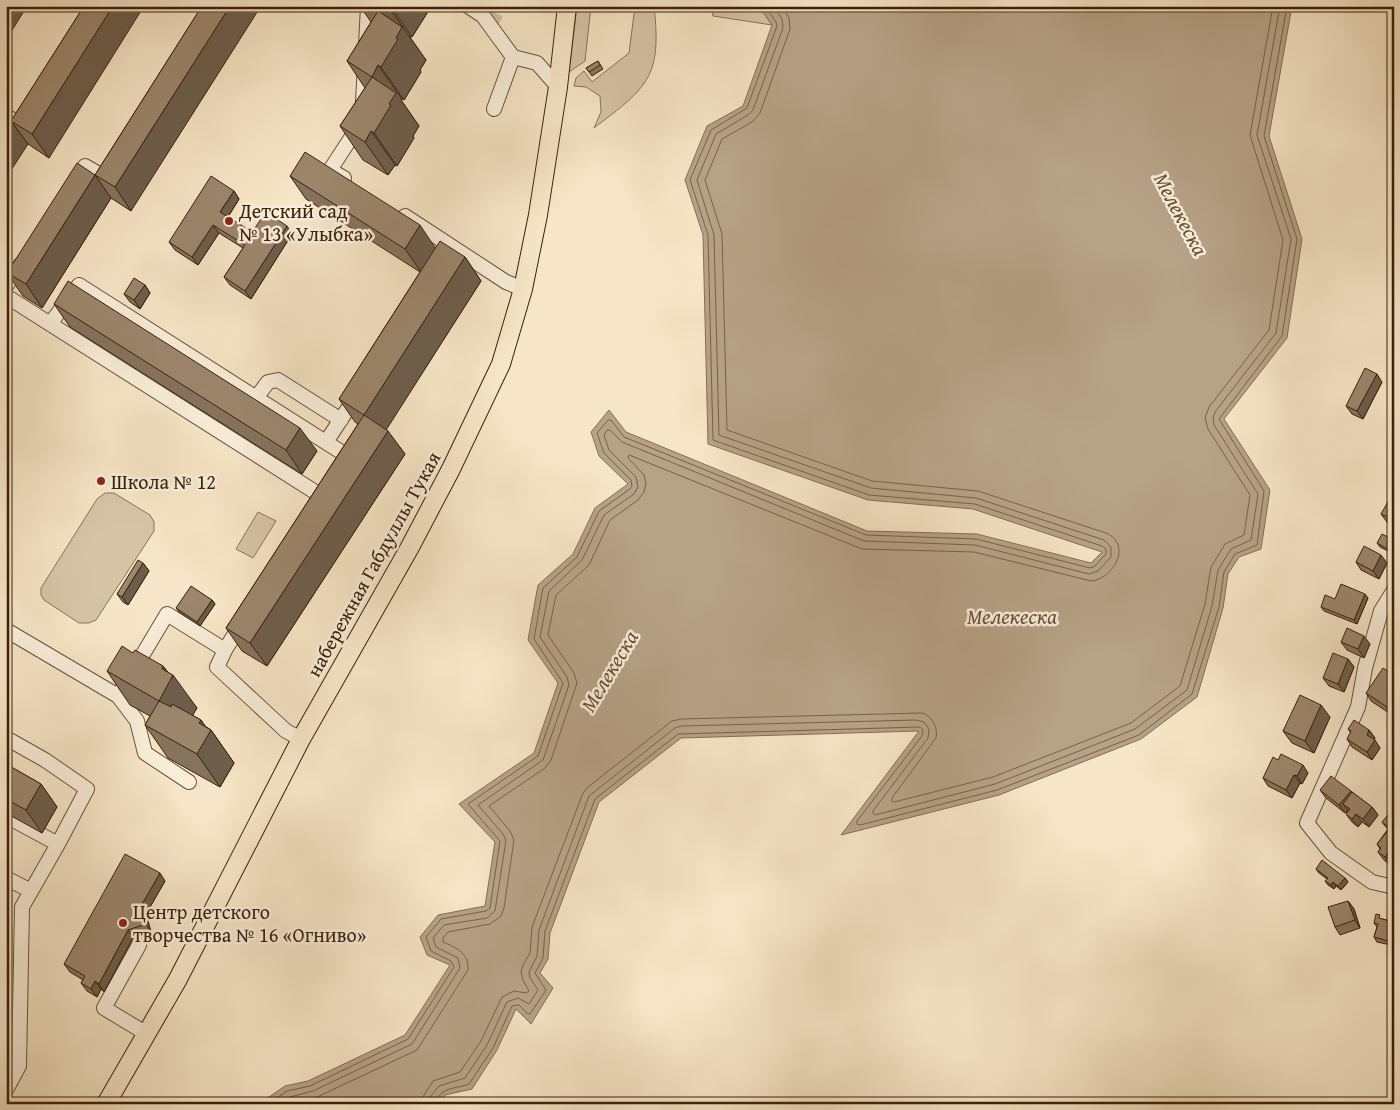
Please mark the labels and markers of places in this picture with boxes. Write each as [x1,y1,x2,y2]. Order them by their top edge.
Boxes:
place label: Детский сад № 13 «Улыбка» [238,196,373,248]
marker: Детский сад № 13 «Улыбка» [223,215,235,227]
place label: Школа № 12 [111,467,216,496]
marker: Школа № 12 [95,475,107,487]
place label: Центр детского творчества № 16 «Огниво» [133,897,367,949]
marker: Центр детского творчества № 16 «Огниво» [117,917,129,929]

